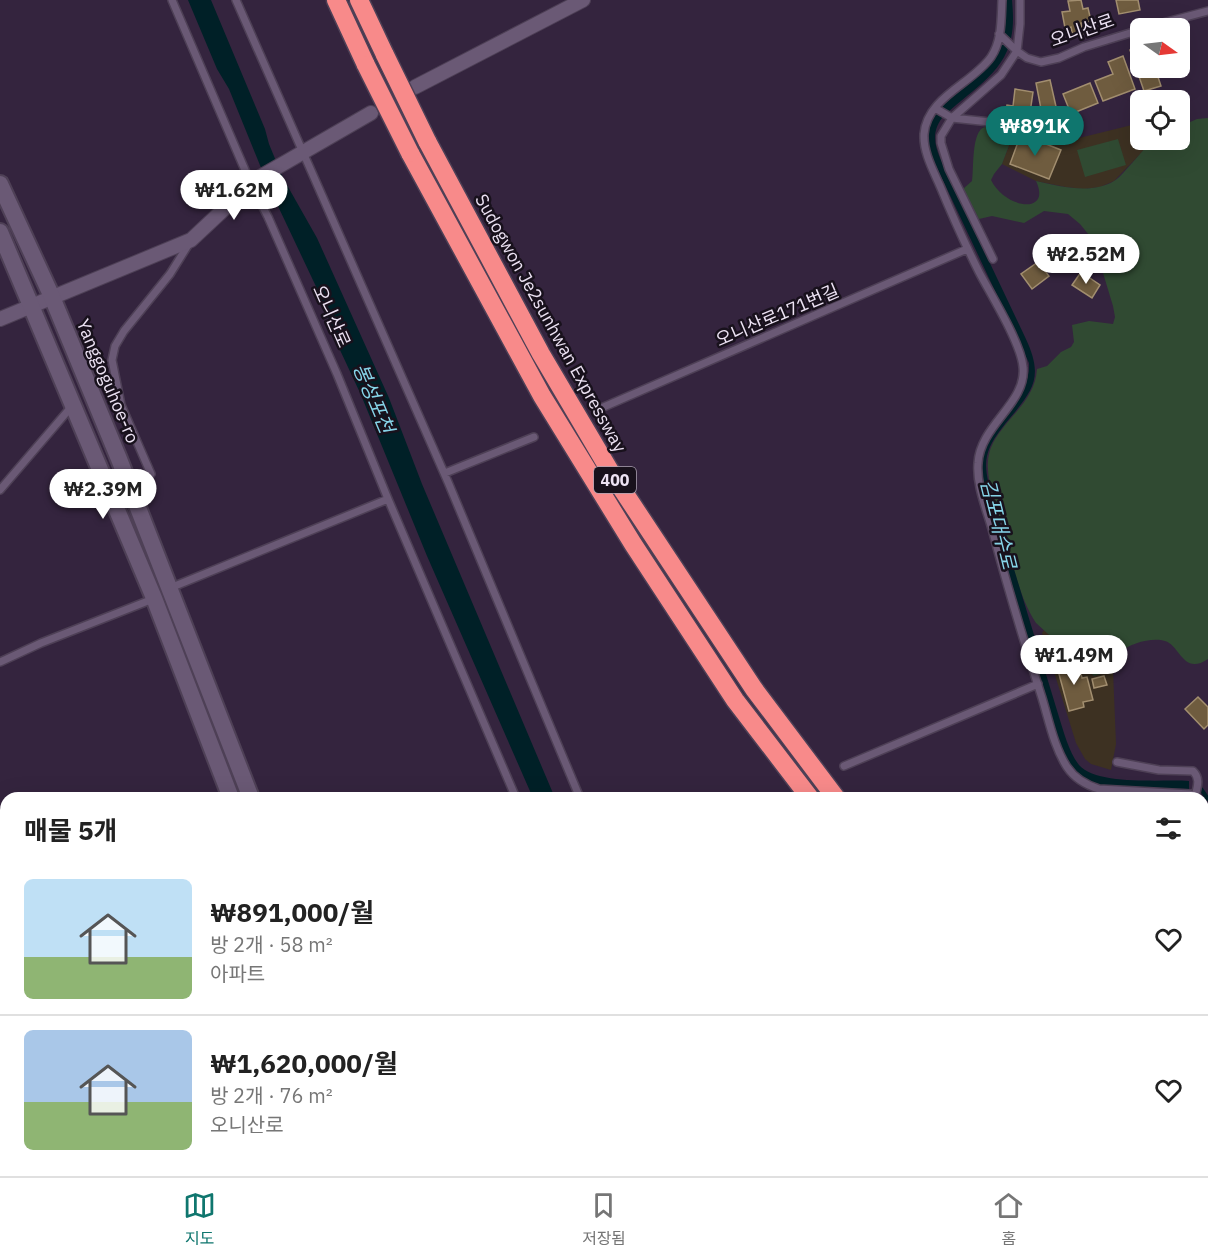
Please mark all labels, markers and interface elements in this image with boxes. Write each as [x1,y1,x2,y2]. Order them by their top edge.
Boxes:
street label: 오니산로 [1047,8,1117,52]
north arrow [1130,18,1190,78]
map controls [1130,18,1190,150]
button: locate [1130,90,1190,150]
pin: ₩891K [993,106,1077,157]
text: ₩891K [1000,112,1070,139]
pin: ₩1.62M [185,170,283,221]
text: ₩1.62M [194,176,274,203]
street label: Sudogwon Je2sunhwan Expressway [470,190,632,456]
pin: ₩2.52M [1037,234,1135,285]
text: ₩2.52M [1046,240,1126,267]
street label: 오니산로171번길 [712,279,842,351]
street label: 오니산로 [308,281,356,351]
street label: Yanggoguhoe-ro [72,316,144,446]
water label: 봉성포천 [347,359,402,440]
road number: 400 [594,467,636,493]
pin: ₩2.39M [54,469,152,520]
text: ₩2.39M [63,475,143,502]
water label: 김포대수로 [975,476,1024,573]
pin: ₩1.49M [1025,635,1123,686]
text: ₩1.49M [1034,641,1114,668]
icon: filters [1152,812,1185,845]
text: 매물 5개 [24,813,118,847]
text: ₩891,000/월 [210,895,374,929]
icon: home [72,903,144,975]
icon: heart [1152,923,1185,956]
text: 방 2개 · 58 m² [210,931,333,958]
text: 아파트 [210,960,265,987]
text: ₩1,620,000/월 [210,1046,398,1080]
icon: home [72,1054,144,1126]
icon: heart [1152,1074,1185,1107]
text: 방 2개 · 76 m² [210,1082,333,1109]
text: 오니산로 [210,1111,284,1138]
tab: 지도 [183,1189,216,1249]
tab: 저장됨 [582,1189,626,1249]
tab: 홈 [992,1189,1025,1249]

